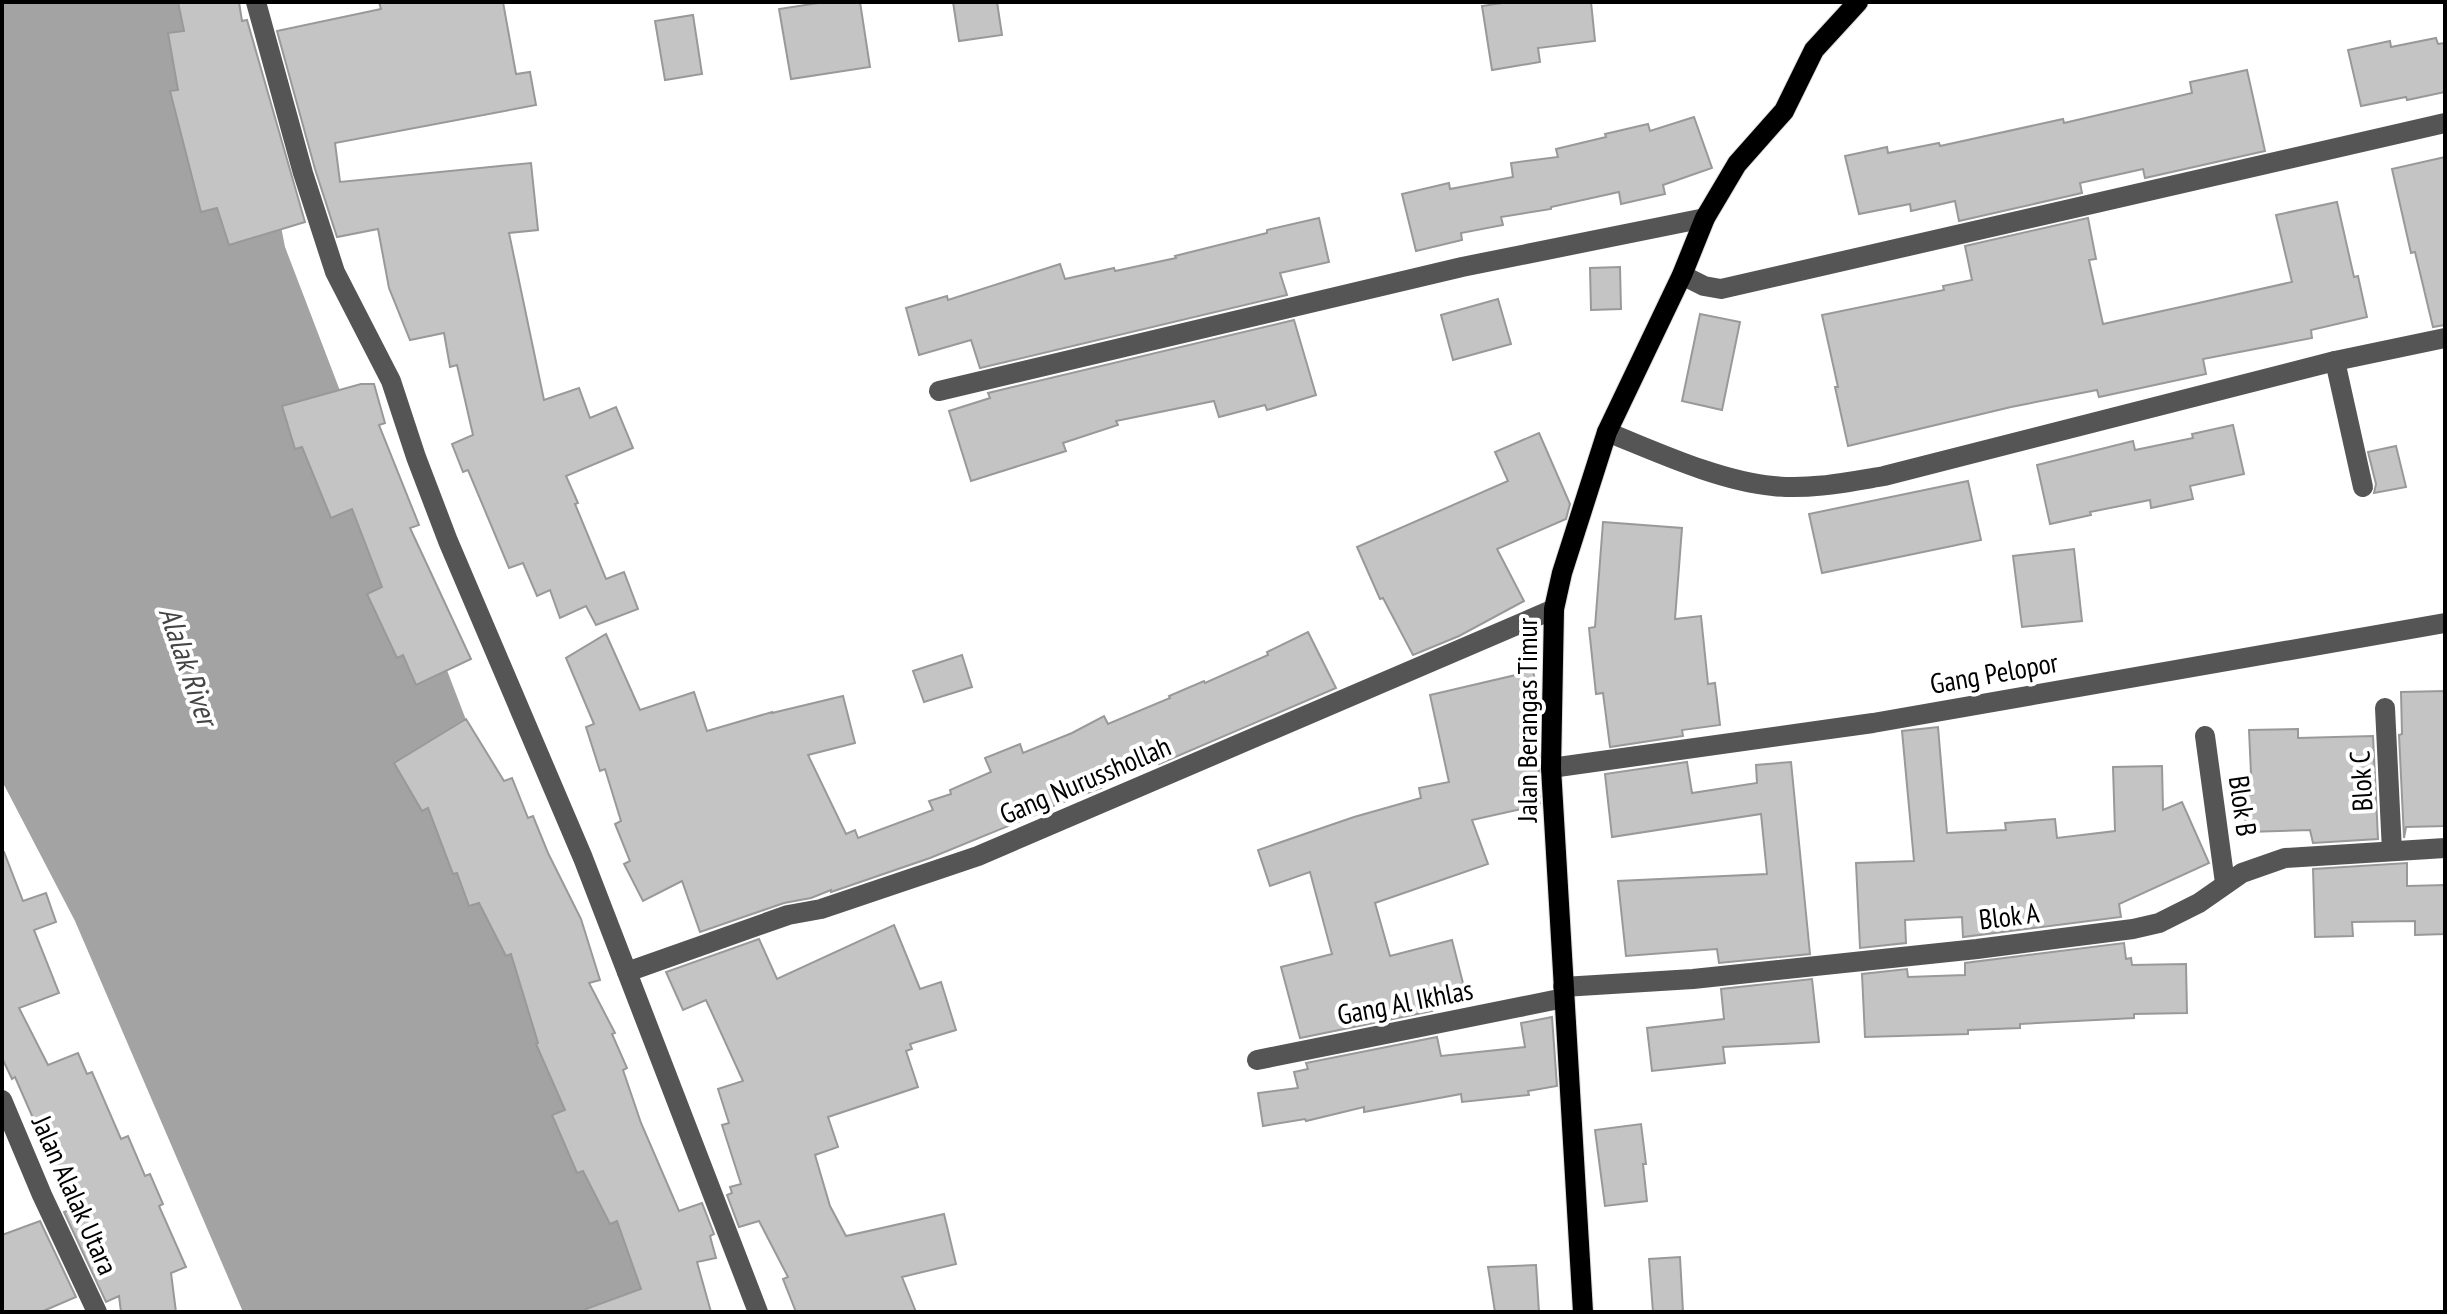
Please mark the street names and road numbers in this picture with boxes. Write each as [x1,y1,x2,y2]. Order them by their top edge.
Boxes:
street label: Jalan Berangas Timur [1508,617,1545,823]
street label: Gang Pelopor [1927,643,2061,702]
street label: Gang Nurusshollah [994,727,1176,832]
street label: Blok C [2340,750,2381,812]
street label: Blok B [2221,773,2266,839]
street label: Blok A [1977,893,2042,938]
street label: Gang Al Ikhlas [1334,970,1476,1033]
street label: Jalan Alalak Utara [24,1109,127,1280]

